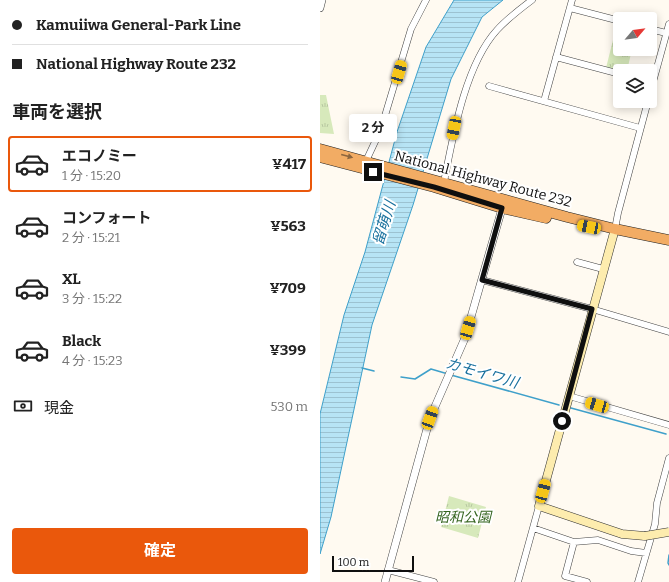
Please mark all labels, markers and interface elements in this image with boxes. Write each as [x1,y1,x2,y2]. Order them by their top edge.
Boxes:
north arrow [613,12,657,56]
map controls [613,12,657,108]
text: Kamuiiwa General-Park Line [36,16,241,34]
text: National Highway Route 232 [36,55,236,73]
car [390,59,408,85]
button: layers [613,64,657,108]
text: 車両を選択 [12,101,102,123]
callout: 2 分 [349,114,397,142]
car [446,115,462,141]
text: 2 分 [362,120,384,135]
icon: car [14,146,50,182]
text: エコノミー [62,147,137,165]
street label: National Highway Route 232 [392,147,574,211]
one-way arrow [341,154,354,160]
text: ¥417 [272,155,306,173]
route end [364,163,382,181]
text: 1 分 · 15:20 [62,168,121,183]
water label: 留萌川 [369,197,400,247]
icon: car [14,208,50,244]
text: コンフォート [62,209,152,227]
text: ¥563 [270,217,306,235]
car [576,219,602,235]
text: 2 分 · 15:21 [62,230,120,245]
icon: car [14,270,50,306]
text: XL [62,270,81,288]
text: ¥709 [269,279,306,297]
text: 3 分 · 15:22 [62,291,122,306]
car [459,315,477,341]
icon: car [14,332,50,368]
text: Black [62,332,101,350]
text: ¥399 [270,341,306,359]
text: 4 分 · 15:23 [62,353,123,368]
water label: カモイワ川 [443,354,522,393]
icon: cash [12,395,34,417]
car [584,396,610,414]
text: 現金 [44,399,74,417]
text: 530 m [271,399,308,414]
car [420,405,440,431]
route start [553,412,571,430]
car [534,478,552,504]
park label: 昭和公園 [435,509,493,526]
button: 確定 [12,528,308,574]
scale bar [332,554,414,573]
text: 100 m [338,556,369,569]

